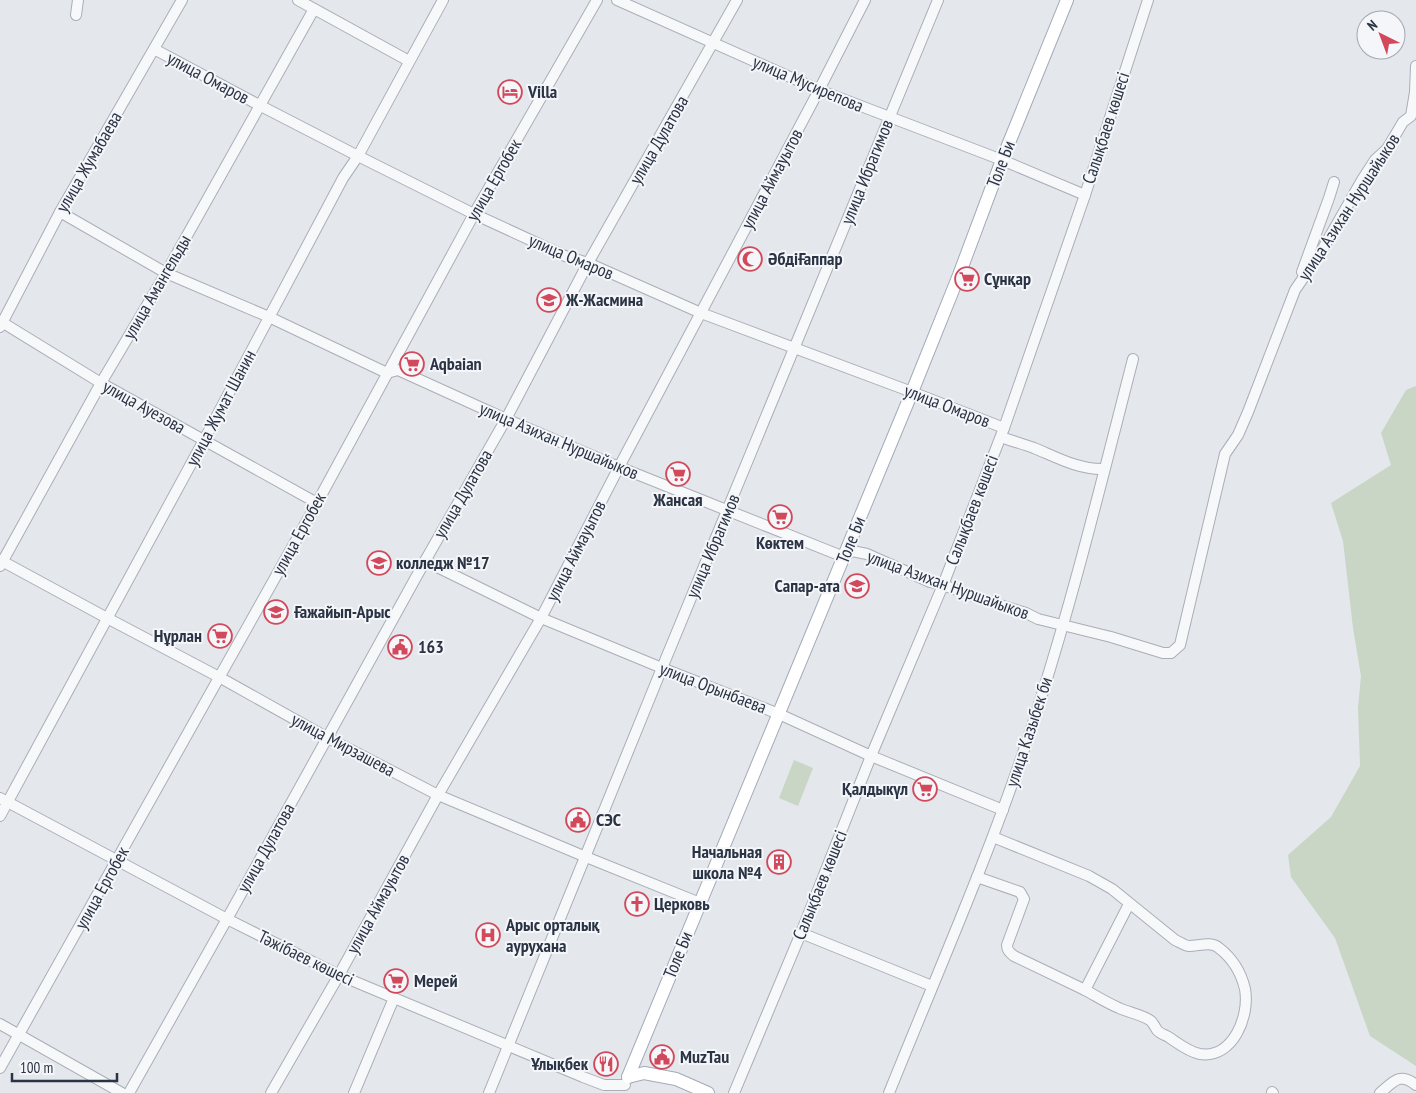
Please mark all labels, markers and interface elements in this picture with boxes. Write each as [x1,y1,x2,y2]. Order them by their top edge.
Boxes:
north arrow [1356,10,1406,60]
text: N [1363,16,1381,35]
street label: улица Омаров [163,46,253,109]
street label: улица Мусирепова [749,50,867,117]
street label: Салықбаев көшесі [1077,69,1134,187]
hotel icon: Villa [497,79,523,105]
place label: Villa [527,80,557,103]
street label: улица Дулатова [624,91,693,188]
street label: улица Жумабаева [50,107,127,216]
street label: улица Ибрагимов [835,116,898,228]
street label: улица Аймауытов [736,125,808,233]
street label: улица Азихан Нуршайыков [1292,129,1405,285]
street label: улица Ергобек [461,134,526,225]
street label: Толе Би [981,137,1020,191]
street label: улица Омаров [525,228,617,285]
street label: улица Амангельды [117,230,196,343]
mosque icon: ӘбдіҒаппар [737,246,763,272]
place label: ӘбдіҒаппар [768,247,843,270]
supermarket icon: Cұнқар [954,266,980,292]
place label: Cұнқар [984,267,1031,290]
school or university icon: Ж-Жасмина [536,287,562,313]
place label: Ж-Жасмина [565,288,643,311]
street label: улица Жумат Шанин [180,346,261,470]
supermarket icon: Aqbaian [399,351,425,377]
place label: Aqbaian [429,352,482,375]
street label: улица Ауезова [99,374,190,439]
street label: улица Омаров [901,379,993,432]
street label: улица Азихан Нуршайыков [476,397,642,484]
street label: улица Дулатова [428,445,497,542]
street label: Салықбаев көшесі [940,451,1003,568]
supermarket icon: Жансая [665,461,691,487]
street label: улица Ергобек [266,488,331,579]
place label: Жансая [652,488,703,511]
street label: улица Ибрагимов [680,490,745,601]
street label: улица Аймауытов [540,496,611,605]
supermarket icon: Көктем [767,504,793,530]
street label: Толе Би [831,513,870,567]
place label: Көктем [756,531,804,554]
street label: улица Азихан Нуршайыков [864,545,1032,625]
school or university icon: колледж №17 [366,550,392,576]
place label: колледж №17 [396,551,490,574]
school or university icon: Сапар-ата [844,573,870,599]
place label: Сапар-ата [774,574,840,597]
school or university icon: Ғажайып-Арыс [263,599,289,625]
place label: Ғажайып-Арыс [294,600,391,623]
supermarket icon: Нұрлан [207,623,233,649]
place label: Нұрлан [154,624,202,647]
public building icon: 163 [387,634,413,660]
place label: 163 [418,635,444,658]
street label: улица Орынбаева [656,657,770,718]
street label: улица Казыбек би [1000,674,1057,790]
street label: улица Мирзашева [287,708,399,781]
supermarket icon: Қалдыкүл [912,776,938,802]
place label: Қалдыкүл [842,777,908,800]
street label: улица Дулатова [232,799,300,896]
public building icon: СЭС [565,807,591,833]
place label: СЭС [596,808,621,831]
street label: Салықбаев көшесі [787,827,852,943]
place label: Начальная школа №4 [692,840,762,884]
street label: улица Ергобек [69,842,134,933]
building icon: Начальная школа №4 [766,849,792,875]
street label: улица Аймауытов [341,850,414,958]
church icon: Церковь [624,891,650,917]
place label: Церковь [654,892,710,915]
place label: Арыс орталық аурухана [505,913,600,957]
hospital icon: Арыс орталық аурухана [475,922,501,948]
street label: Тәжібаев көшесі [255,924,358,991]
street label: Толе Би [658,928,697,982]
supermarket icon: Мерей [383,968,409,994]
place label: Мерей [414,969,458,992]
public building icon: MuzTau [649,1044,675,1070]
place label: MuzTau [680,1045,729,1068]
scale bar [12,1050,118,1082]
restaurant icon: Ұлықбек [593,1051,619,1077]
place label: Ұлықбек [530,1052,589,1075]
text: 100 m [20,1058,53,1077]

